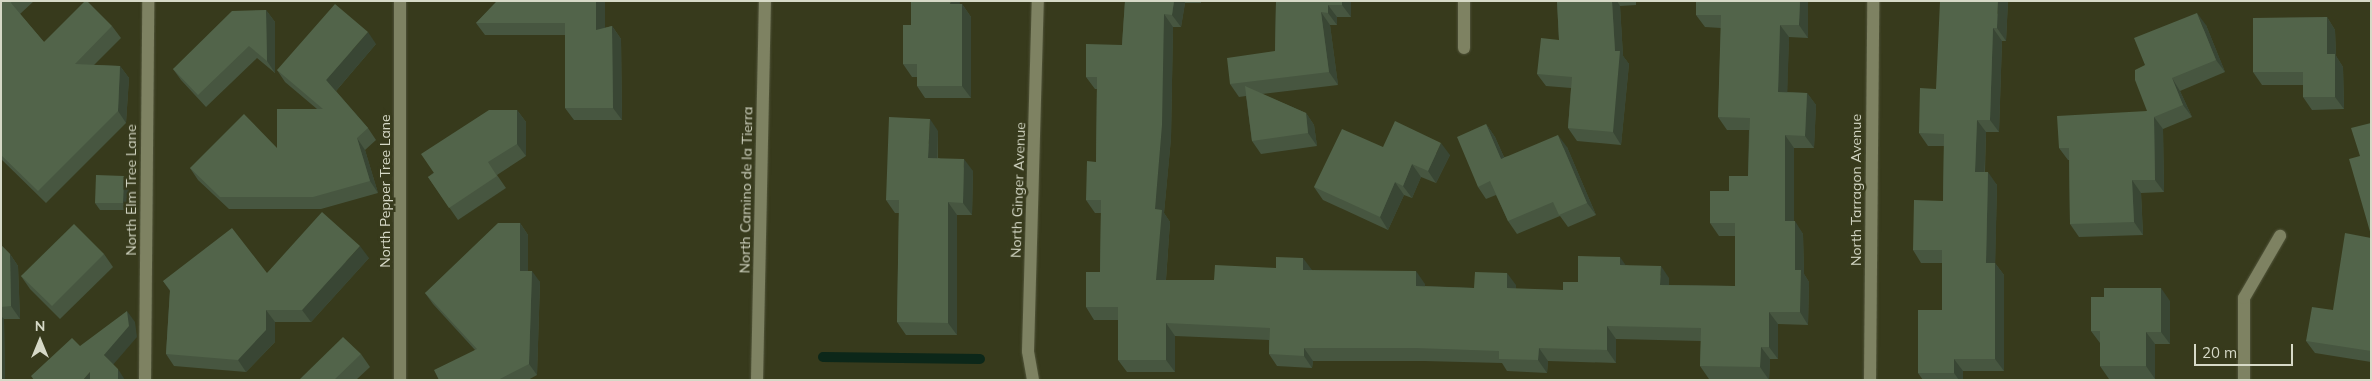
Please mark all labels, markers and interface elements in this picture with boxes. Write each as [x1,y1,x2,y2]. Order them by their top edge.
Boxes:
street label: North Camino de la Tierra [736,106,756,274]
street label: North Pepper Tree Lane [377,114,393,268]
street label: North Tarragon Avenue [1848,114,1864,266]
street label: North Ginger Avenue [1007,122,1029,258]
street label: North Elm Tree Lane [123,124,139,256]
north arrow [15,316,65,366]
text: N [35,317,45,335]
scale bar [2197,334,2296,366]
text: 20 m [2202,343,2237,362]

